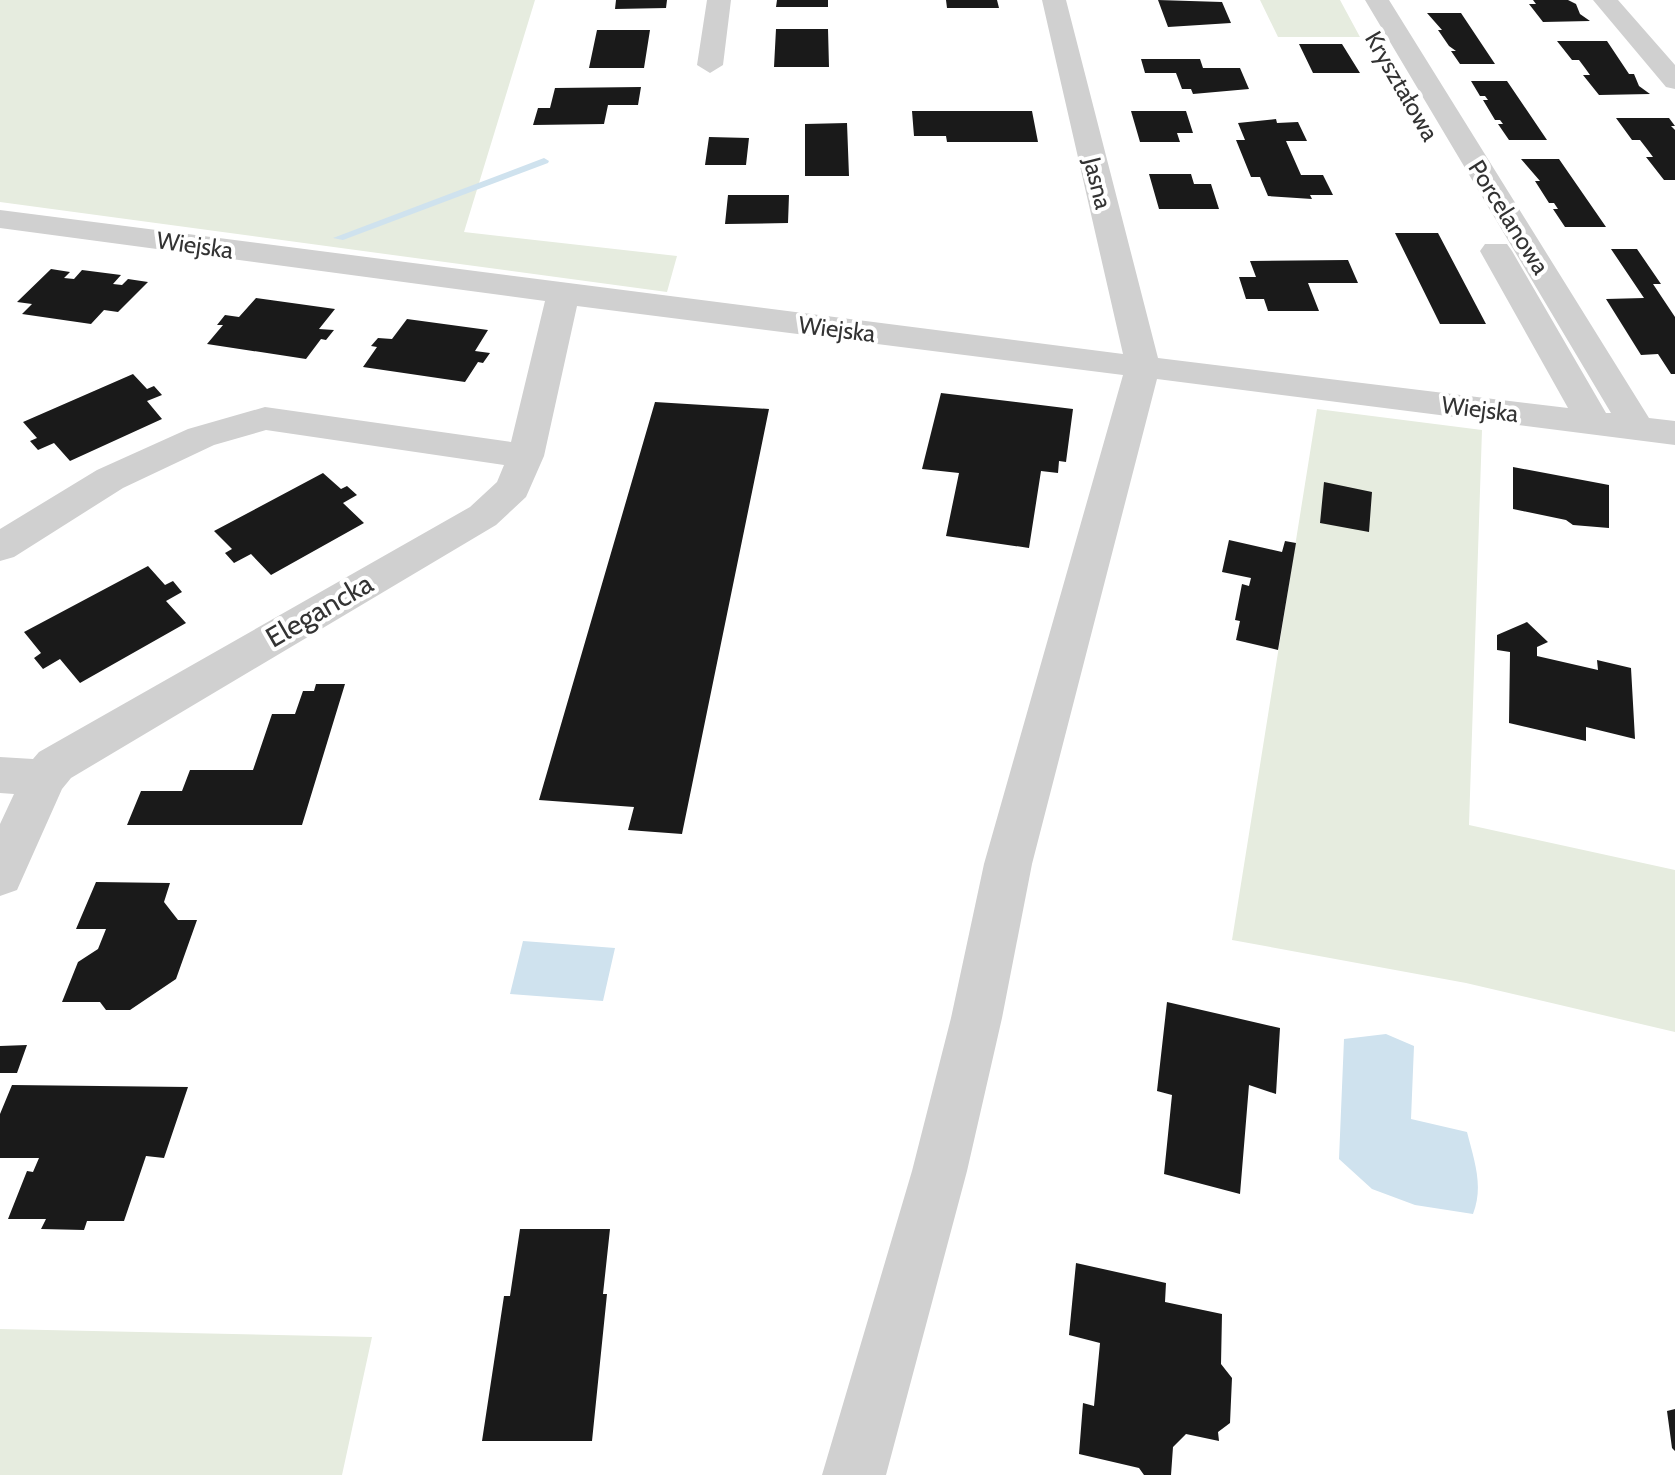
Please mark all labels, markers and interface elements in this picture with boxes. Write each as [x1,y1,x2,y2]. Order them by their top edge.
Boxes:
street label: Kryształowa [1359,26,1445,146]
street label: Jasna [1077,153,1119,212]
street label: Porcelanowa [1462,154,1556,280]
street label: Wiejska [155,225,236,265]
street label: Wiejska [797,310,878,348]
street label: Wiejska [1440,390,1521,428]
street label: Elegancka [259,566,379,654]

